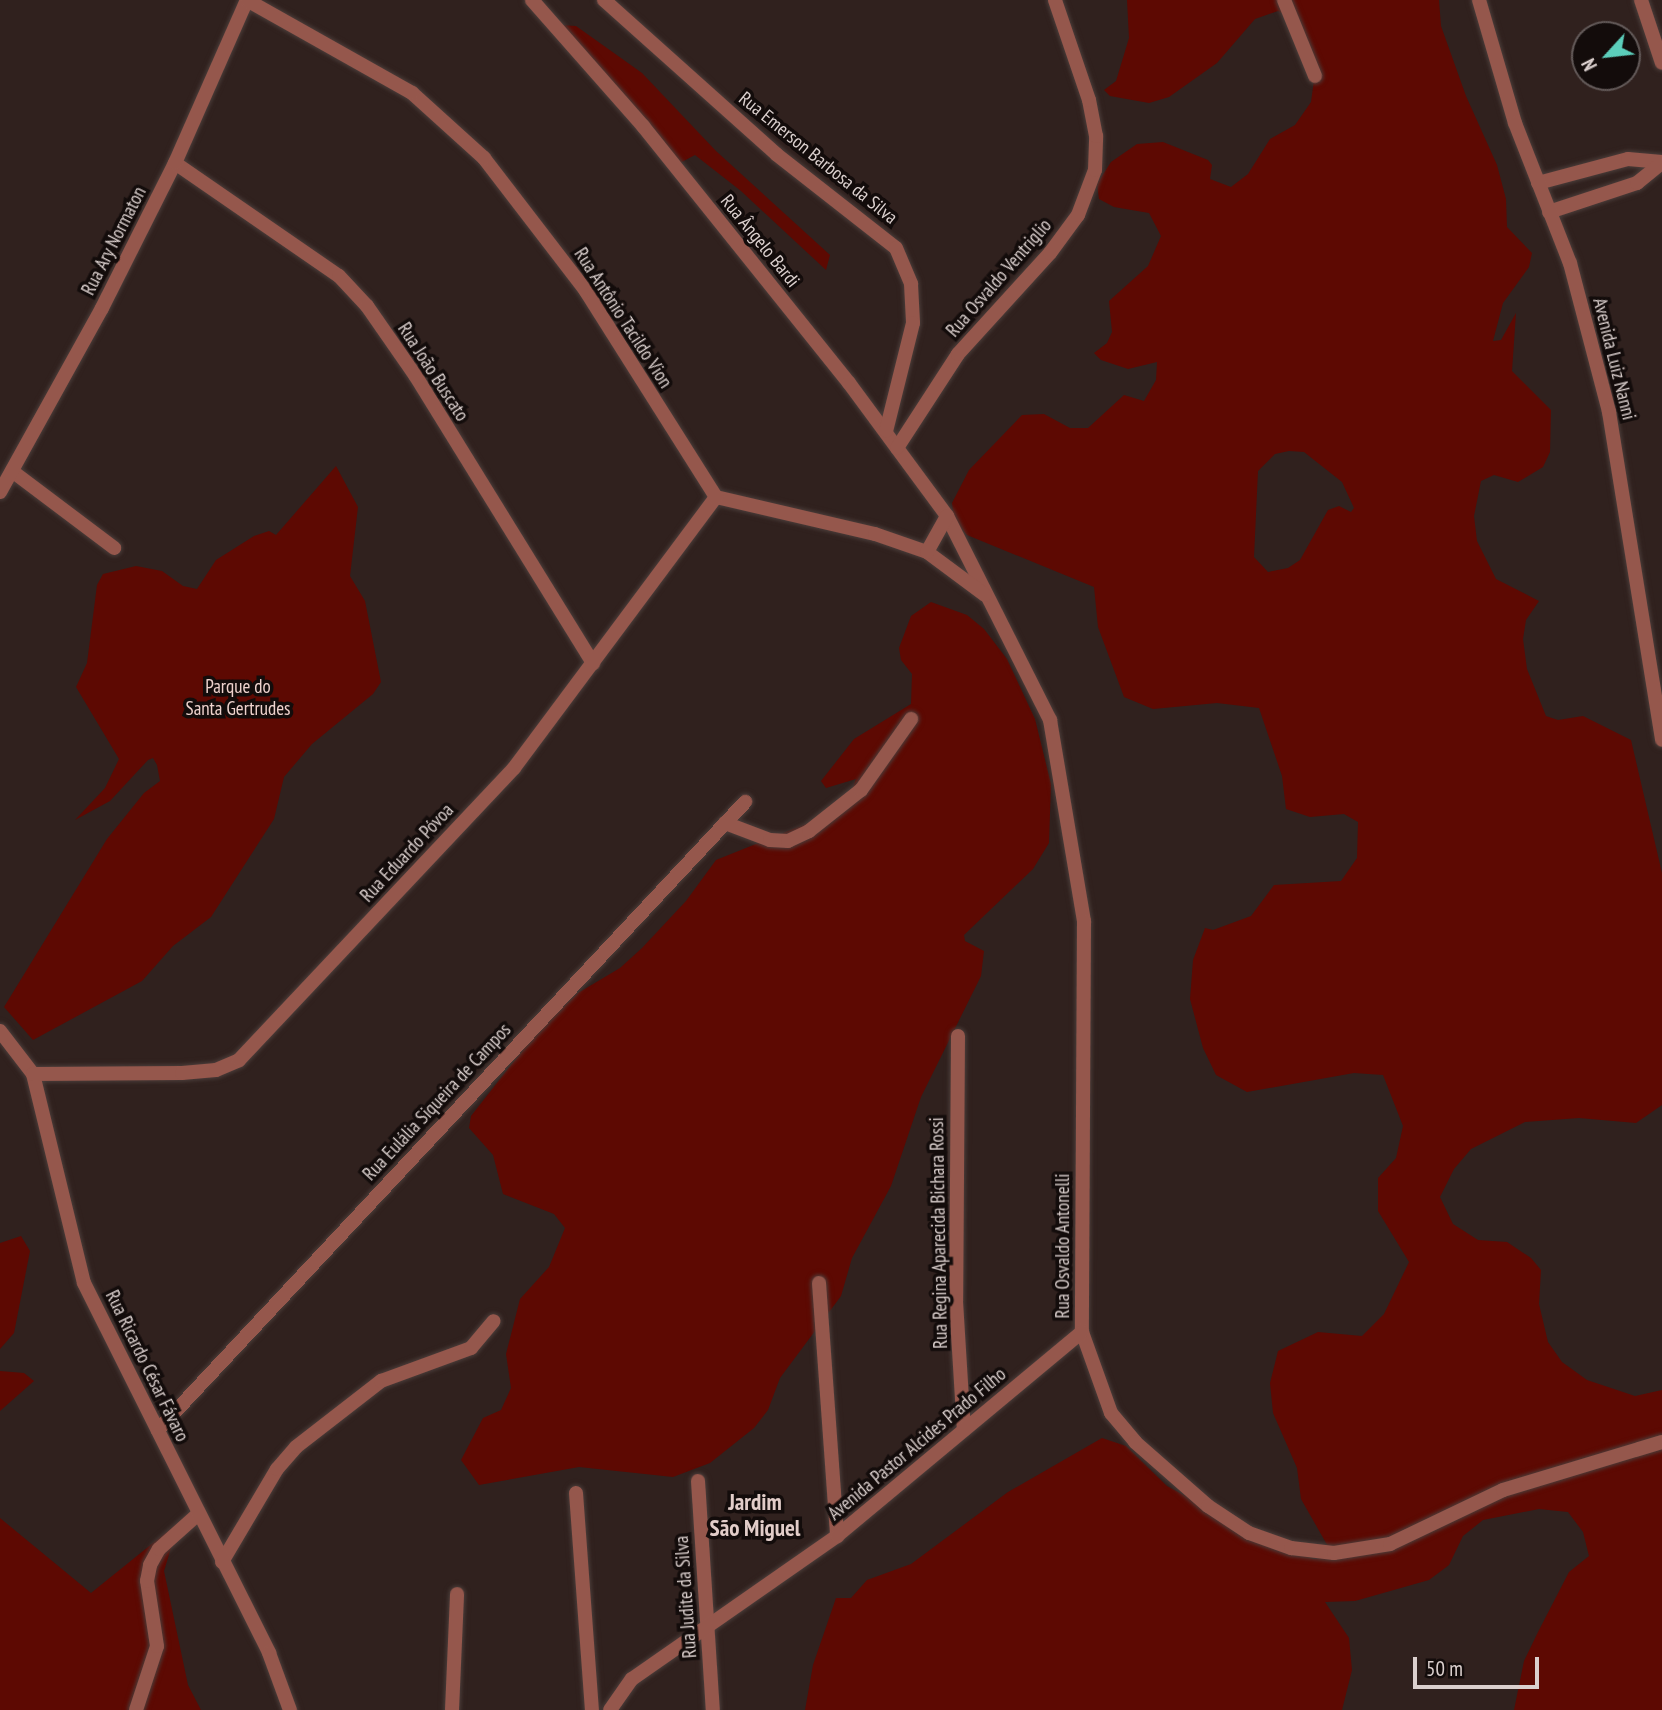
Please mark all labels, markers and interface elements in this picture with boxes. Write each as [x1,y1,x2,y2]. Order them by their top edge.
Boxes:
north arrow [1571,21,1641,91]
text: N [1576,55,1602,75]
street label: Rua Emerson Barbosa da Silva [734,87,902,229]
street label: Rua Ary Normaton [77,183,151,299]
street label: Rua Ângelo Bardi [716,190,804,292]
street label: Rua Osvaldo Ventriglio [941,214,1057,342]
street label: Rua Antônio Tacildo Vion [569,243,677,393]
street label: Avenida Luiz Nanni [1588,295,1640,423]
street label: Rua João Buscato [393,318,473,426]
park label: Parque do Santa Gertrudes [186,676,290,720]
street label: Rua Eduardo Póvoa [356,799,458,907]
street label: Rua Eulália Siqueira de Campos [358,1019,516,1185]
street label: Rua Regina Aparecida Bichara Rossi [926,1117,952,1349]
street label: Rua Osvaldo Antonelli [1052,1173,1074,1319]
street label: Rua Ricardo César Fávaro [101,1287,193,1445]
street label: Avenida Pastor Alcides Prado Filho [823,1363,1011,1525]
district label: Jardim São Miguel [710,1488,800,1542]
street label: Rua Judite da Silva [670,1535,702,1659]
scale bar [1417,1644,1543,1688]
text: 50 m [1426,1655,1463,1682]

